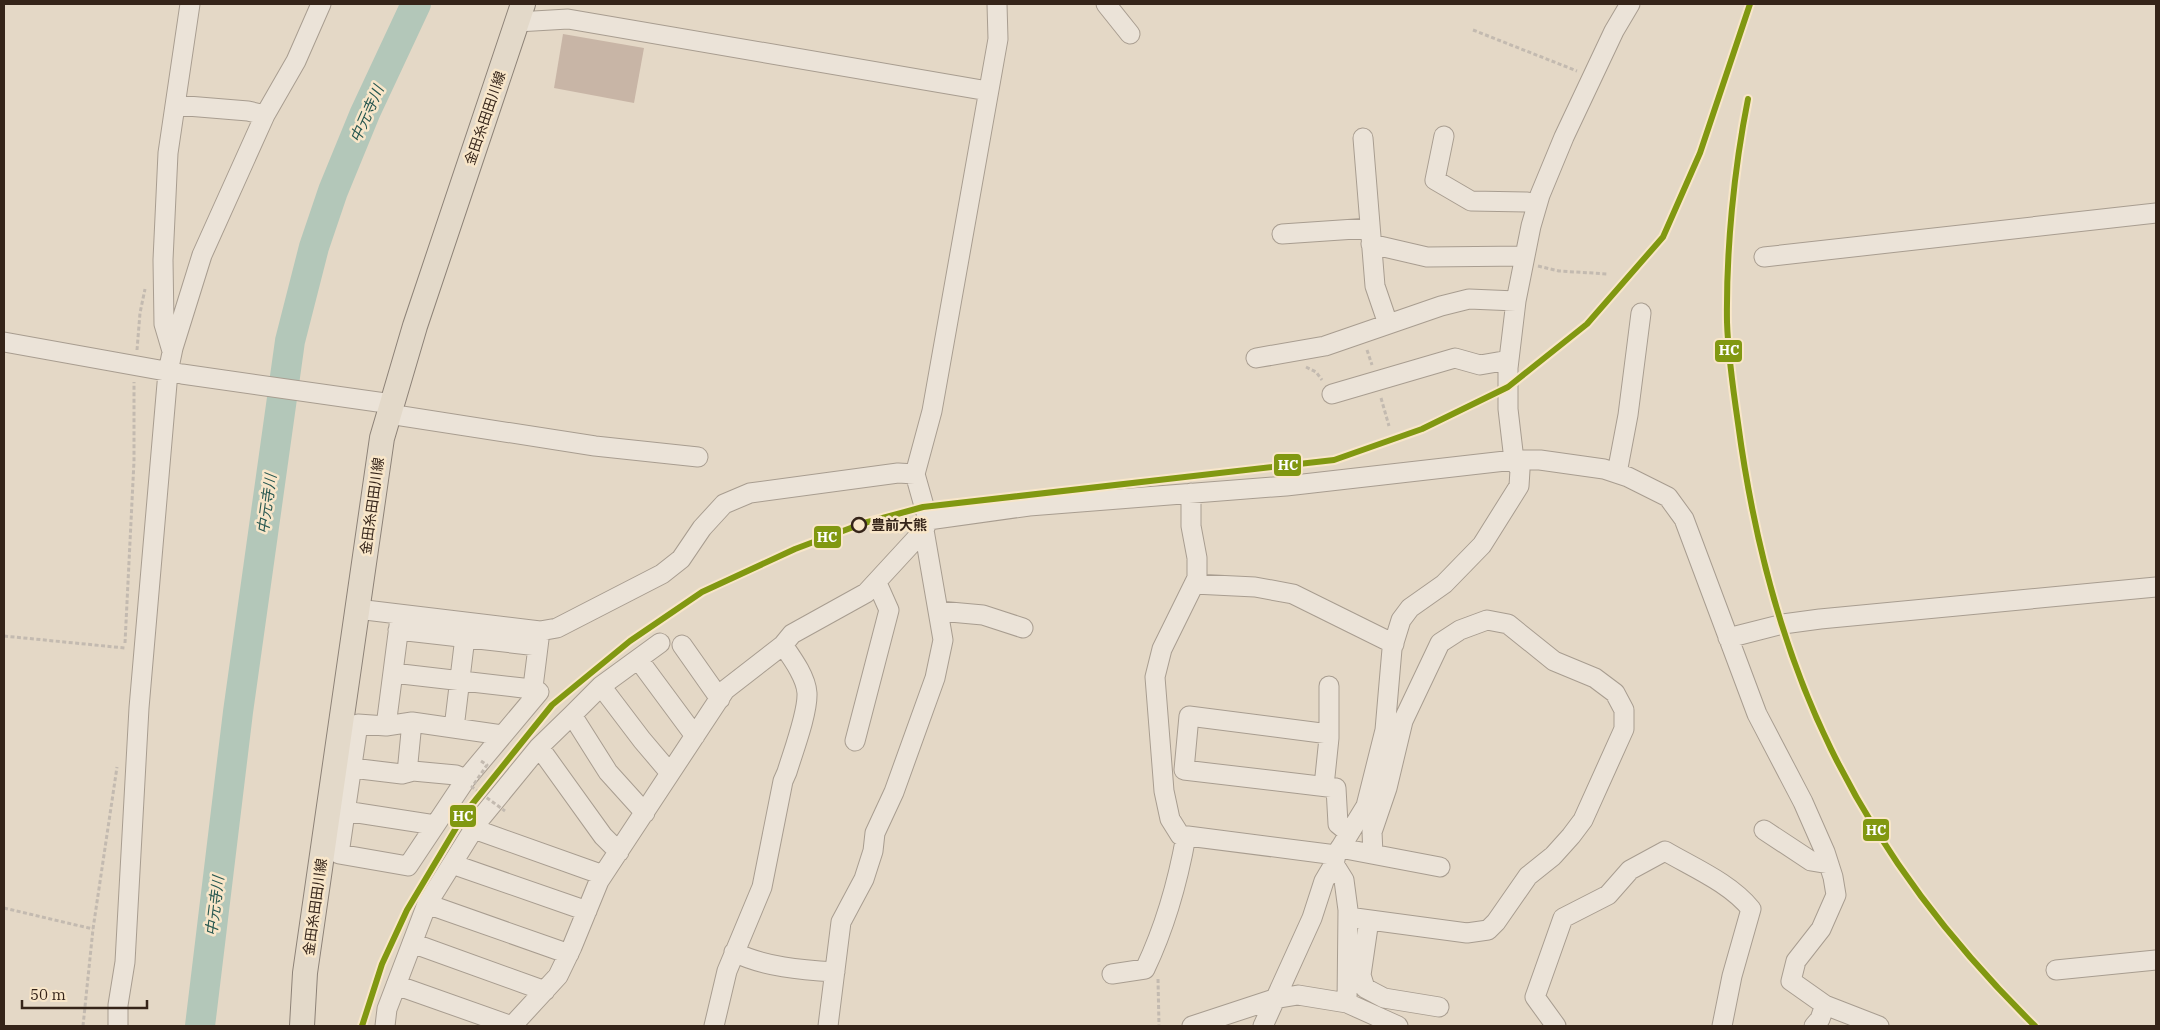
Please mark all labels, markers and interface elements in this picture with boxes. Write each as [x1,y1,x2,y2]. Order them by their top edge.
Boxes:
street label: 金田糸田田川線 [461,69,509,167]
water label: 中元寺川 [346,81,388,145]
line badge: HC [1714,339,1743,363]
text: HC [1719,341,1739,359]
line badge: HC [1273,453,1302,477]
street label: 金田糸田田川線 [356,456,388,556]
text: HC [1278,456,1298,474]
water label: 中元寺川 [253,471,280,535]
place label: 豊前大熊 [871,516,927,534]
marker: 豊前大熊 [851,517,867,533]
line badge: HC [813,525,842,549]
text: HC [817,528,837,546]
line badge: HC [449,804,477,828]
text: HC [453,807,473,825]
line badge: HC [1862,818,1890,842]
text: HC [1866,821,1886,839]
street label: 金田糸田田川線 [299,857,331,957]
water label: 中元寺川 [201,873,228,937]
scale bar [22,978,148,1010]
text: 50 m [30,985,66,1004]

